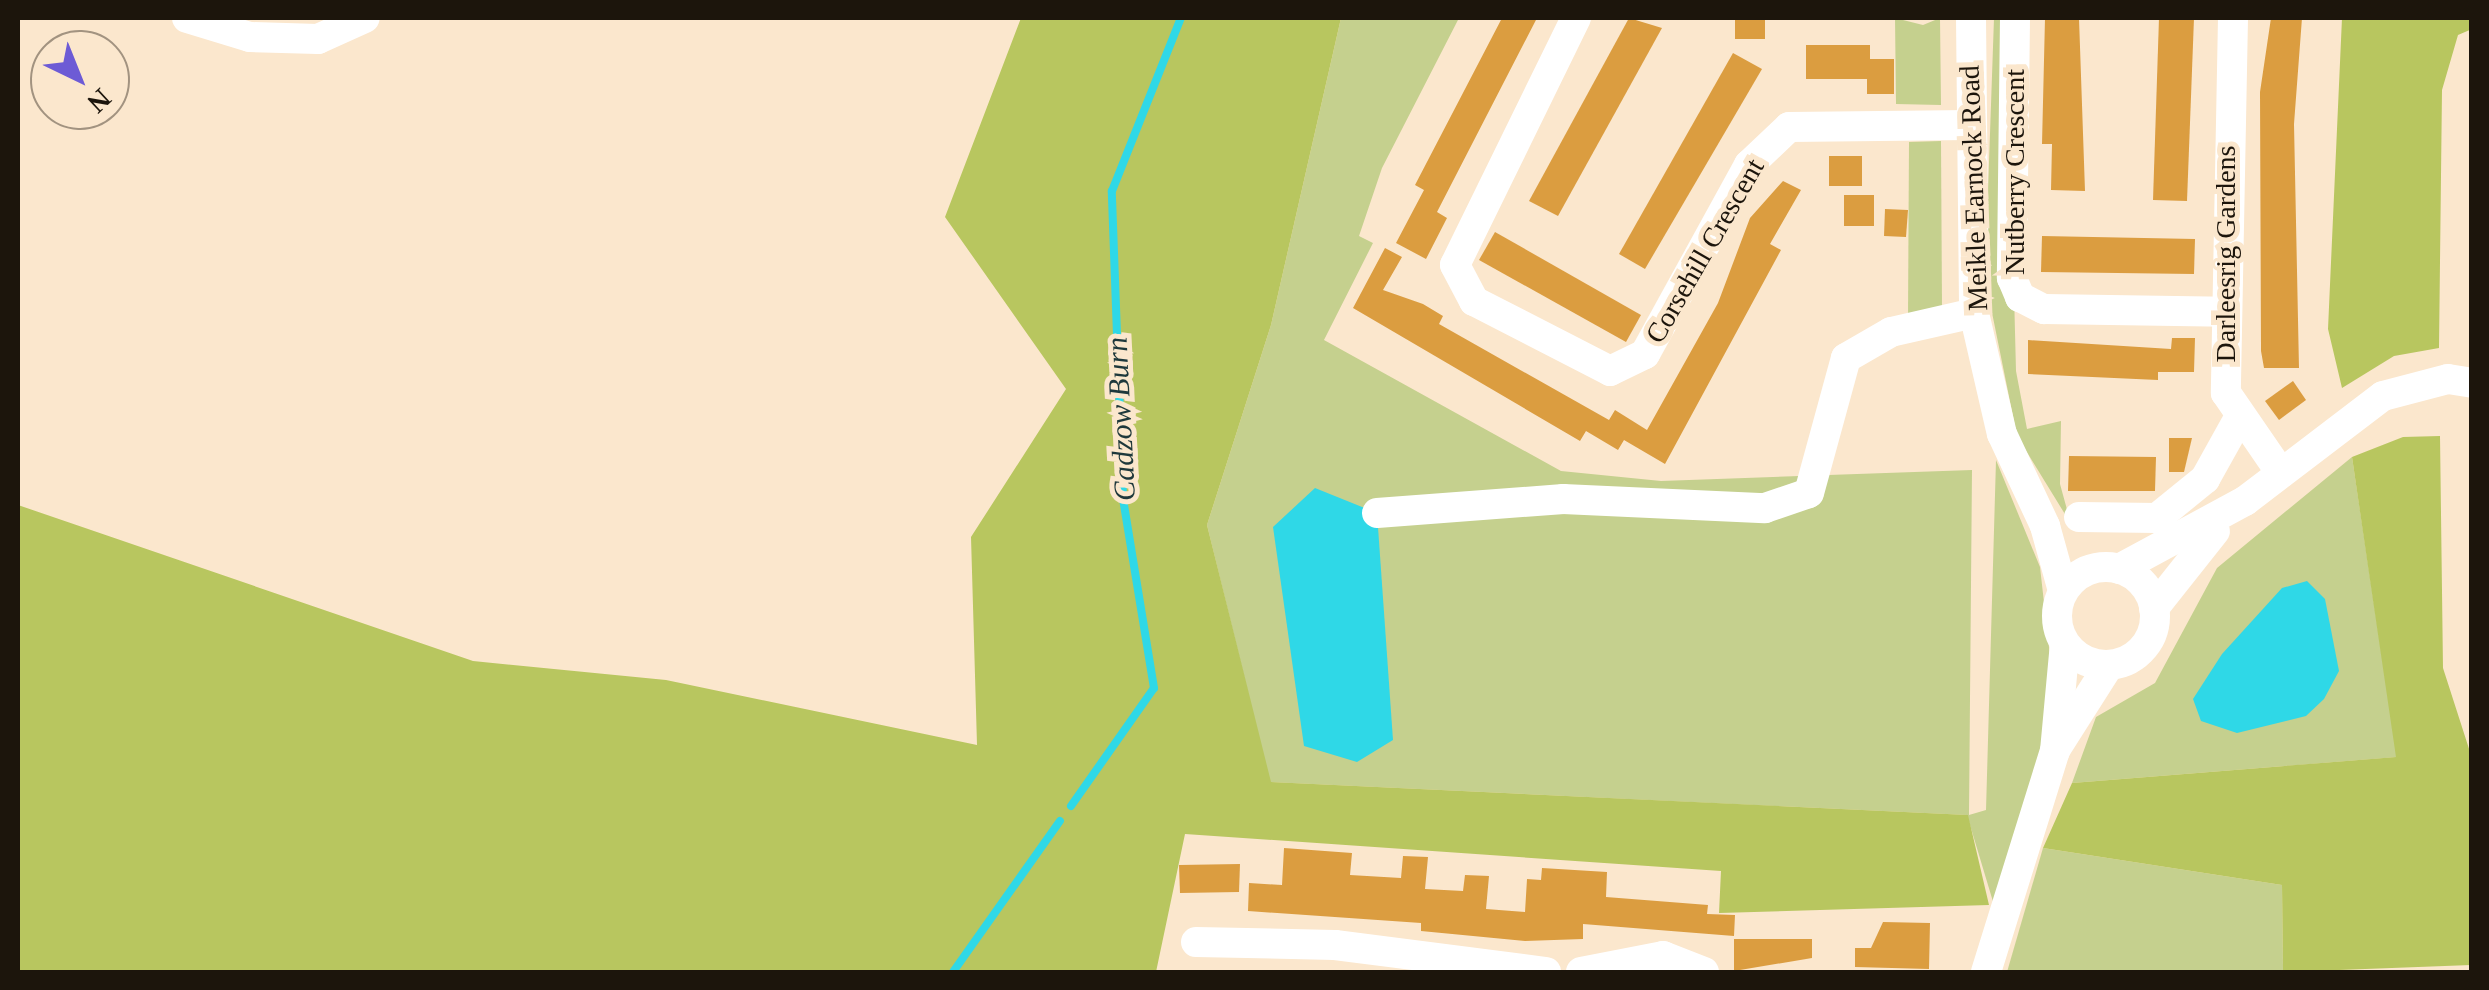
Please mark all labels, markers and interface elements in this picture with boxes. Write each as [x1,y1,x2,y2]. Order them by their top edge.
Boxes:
north arrow [30,30,130,130]
street label: Meikle Earnock Road [1953,65,1995,311]
street label: Nutberry Crescent [1998,69,2032,275]
text: N [81,83,117,119]
street label: Darleesrig Gardens [2209,146,2243,362]
street label: Corsehill Crescent [1639,153,1771,349]
water label: Cadzow Burn [1099,336,1143,502]

